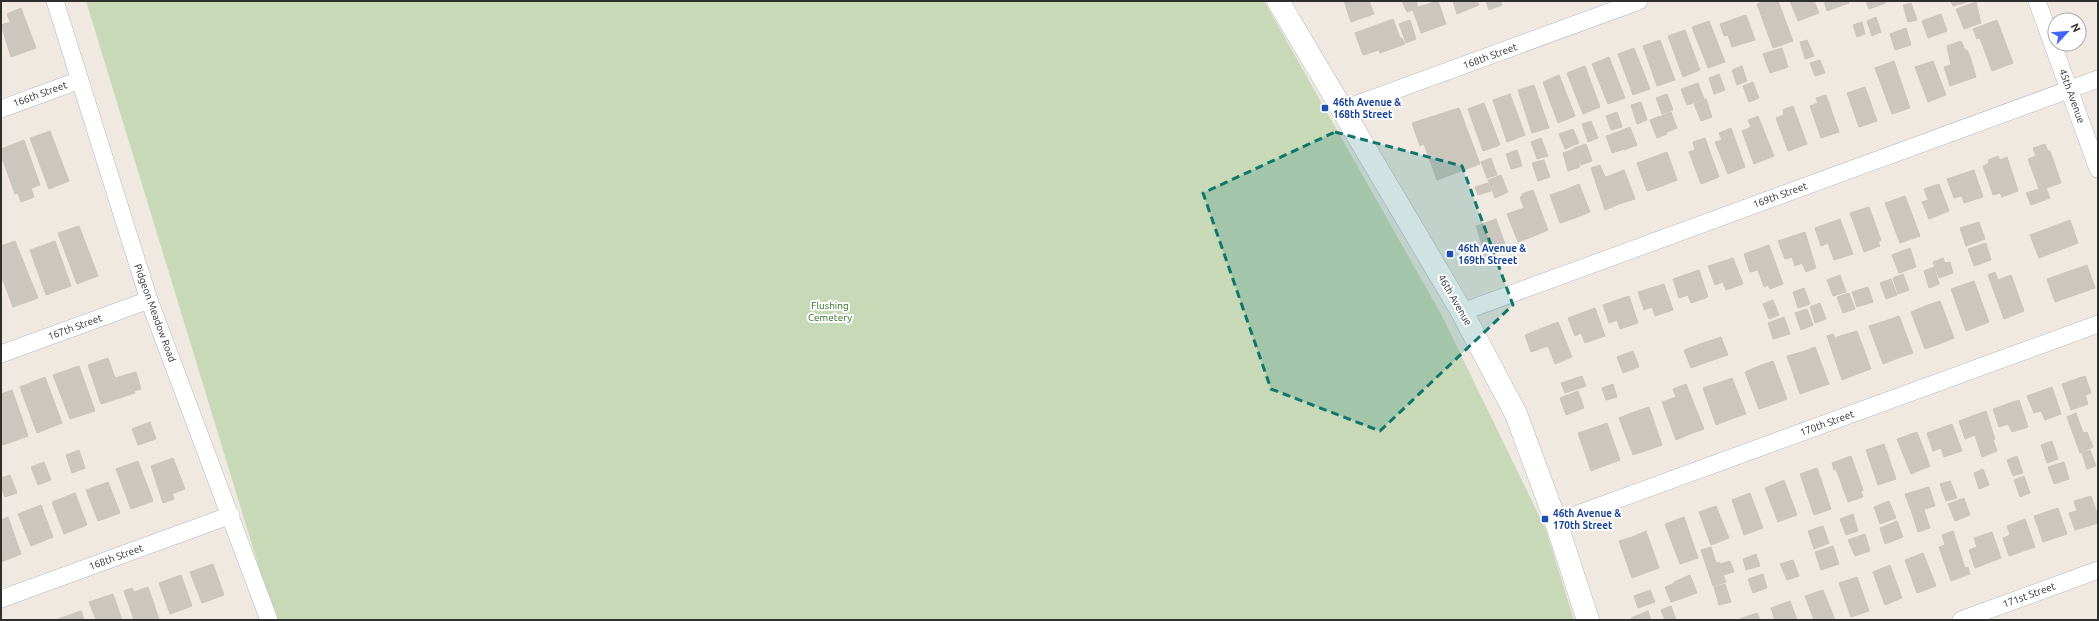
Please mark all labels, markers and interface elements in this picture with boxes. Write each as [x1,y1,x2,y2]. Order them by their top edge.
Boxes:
north arrow [2047,12,2087,52]
text: N [2069,21,2083,34]
street label: 168th Street [1461,41,1519,71]
street label: 45th Avenue [2057,67,2087,125]
street label: 166th Street [11,79,69,109]
place label: 46th Avenue & 168th Street [1333,97,1401,120]
marker: 46th Avenue & 168th Street [1320,103,1330,113]
street label: 169th Street [1751,180,1809,210]
place label: 46th Avenue & 169th Street [1458,243,1526,266]
marker: 46th Avenue & 169th Street [1445,249,1455,259]
street label: Pidgeon Meadow Road [132,262,178,364]
street label: 46th Avenue [1436,273,1474,327]
park label: Flushing Cemetery [808,300,852,323]
street label: 167th Street [46,312,104,342]
street label: 170th Street [1798,408,1856,438]
place label: 46th Avenue & 170th Street [1553,508,1621,531]
marker: 46th Avenue & 170th Street [1540,514,1550,524]
street label: 168th Street [87,542,145,572]
street label: 171st Street [2001,580,2057,610]

